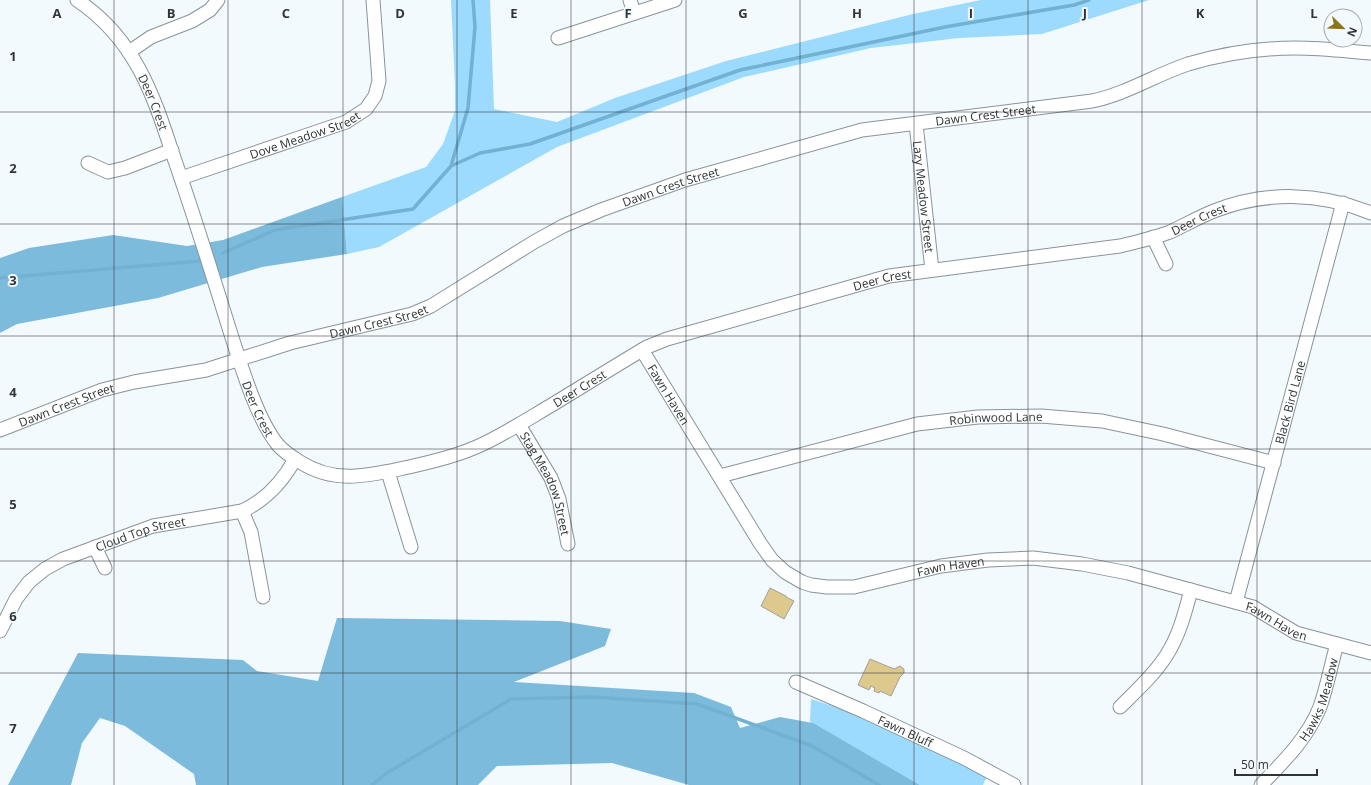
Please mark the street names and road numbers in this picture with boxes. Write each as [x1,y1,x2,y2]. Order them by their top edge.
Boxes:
street label: Deer Crest [135,71,173,132]
street label: Dawn Crest Street [934,100,1037,129]
street label: Dove Meadow Street [247,107,363,163]
street label: Lazy Meadow Street [909,140,939,253]
street label: Dawn Crest Street [620,162,721,210]
street label: Deer Crest [1168,199,1229,239]
street label: Deer Crest [851,265,912,294]
street label: Dawn Crest Street [328,300,430,342]
street label: Black Bird Lane [1270,358,1309,446]
street label: Fawn Haven [644,361,694,428]
street label: Deer Crest [550,365,609,411]
street label: Deer Crest [238,378,278,440]
street label: Dawn Crest Street [16,379,116,430]
street label: Robinwood Lane [948,407,1043,429]
street label: Stag Meadow Street [516,428,575,537]
street label: Cloud Top Street [93,512,186,555]
street label: Fawn Haven [915,552,985,580]
street label: Fawn Haven [1244,597,1309,644]
street label: Hawks Meadow [1295,655,1342,744]
street label: Fawn Bluff [875,711,937,751]

